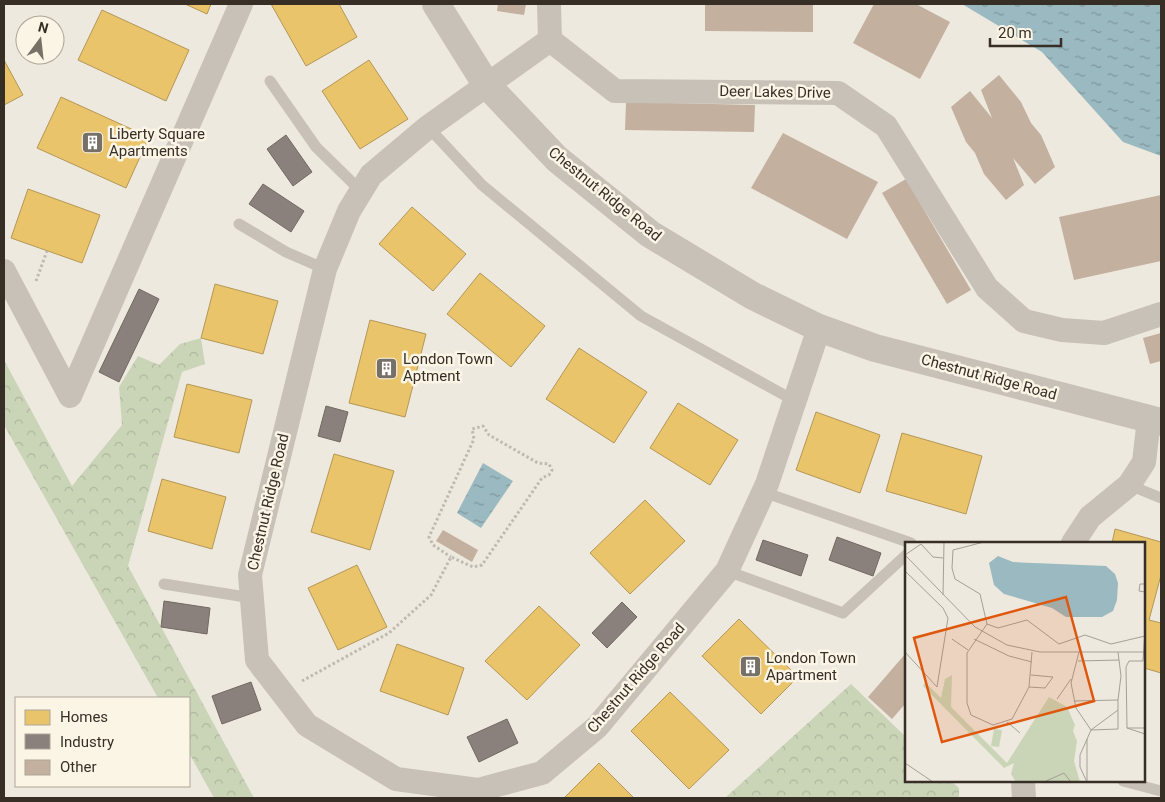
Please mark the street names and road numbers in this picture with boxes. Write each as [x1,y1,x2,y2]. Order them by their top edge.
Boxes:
street label: Deer Lakes Drive [719,82,831,102]
street label: Chestnut Ridge Road [545,143,665,245]
street label: Chestnut Ridge Road [919,350,1059,404]
street label: Chestnut Ridge Road [244,432,292,572]
street label: Chestnut Ridge Road [583,619,689,737]

